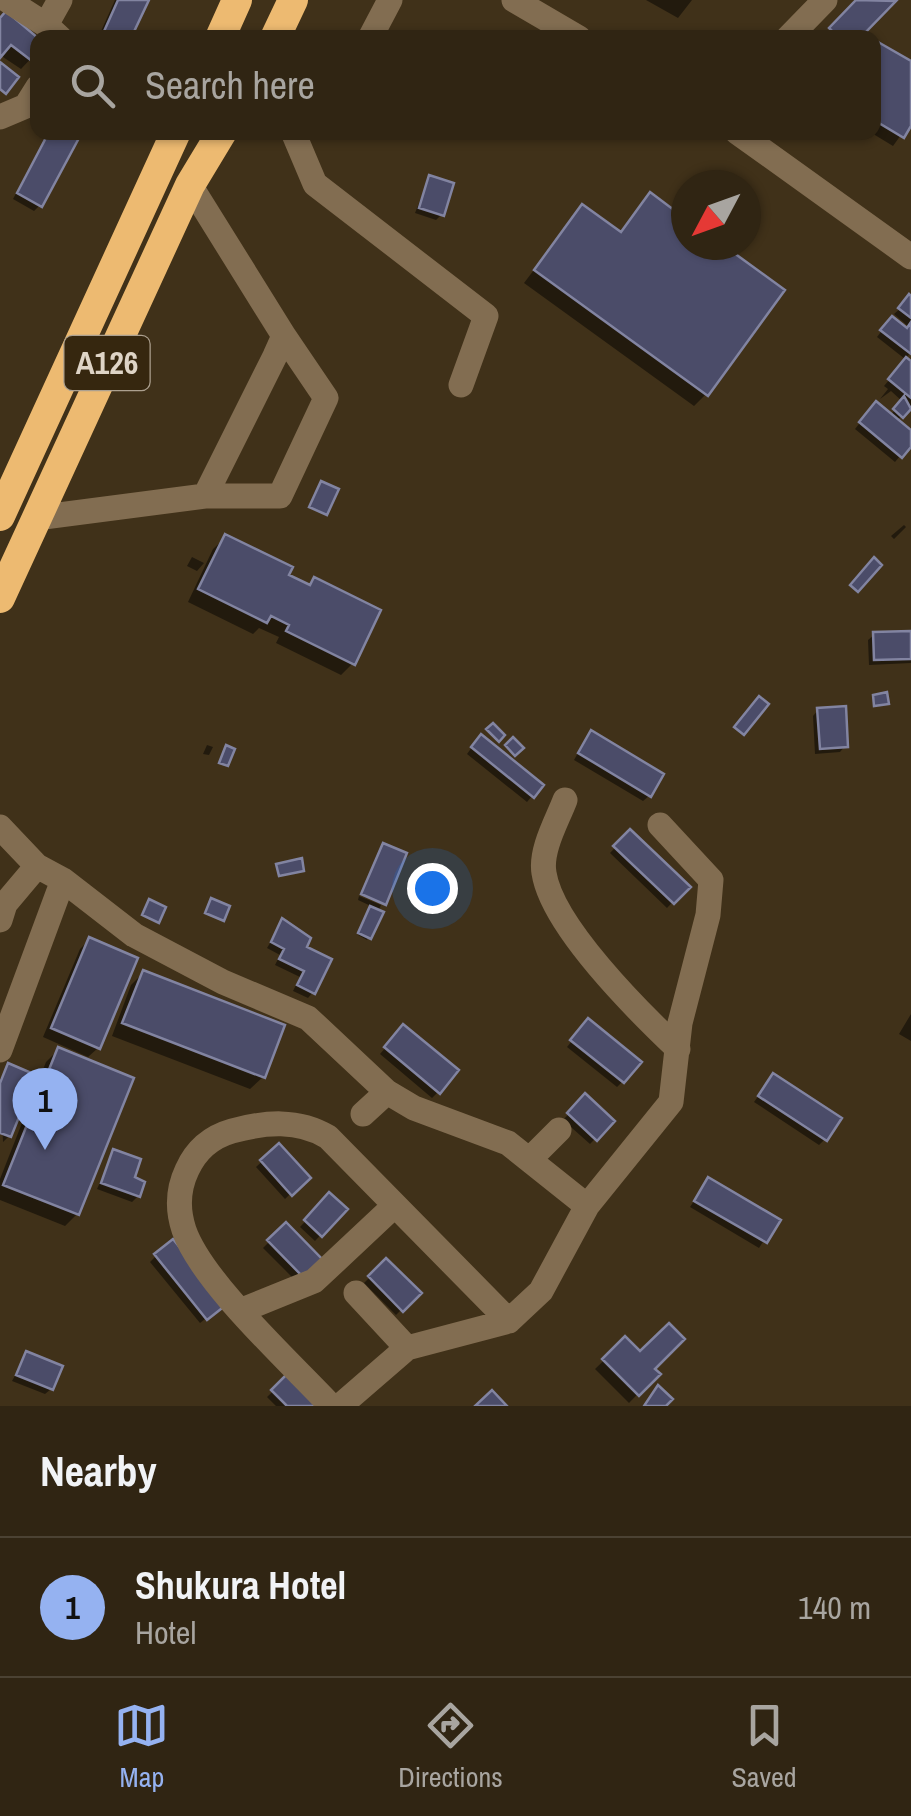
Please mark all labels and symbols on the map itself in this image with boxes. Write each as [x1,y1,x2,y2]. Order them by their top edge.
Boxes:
north arrow [671,170,761,260]
road number: A126 [64,336,150,390]
your location [407,863,458,914]
pin: 1 [12,1068,78,1150]

